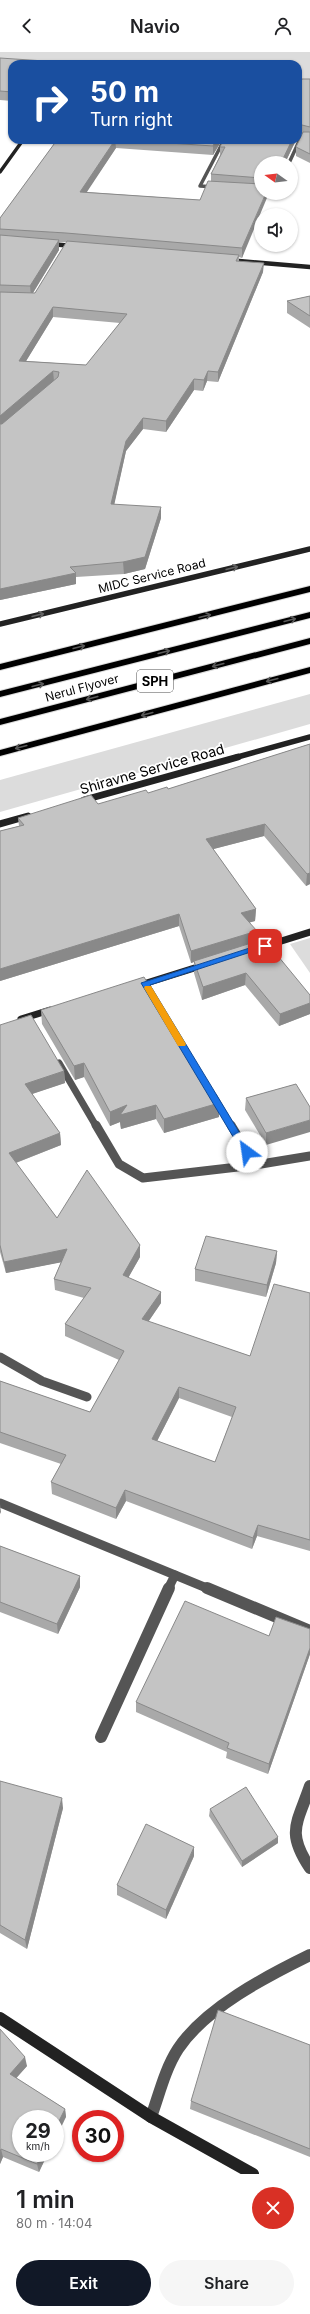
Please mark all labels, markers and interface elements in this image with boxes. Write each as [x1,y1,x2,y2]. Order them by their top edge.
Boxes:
icon: back [16,15,38,37]
icon: person [272,15,294,37]
text: Navio [130,16,180,37]
text: 50 m [90,75,159,109]
icon: right [24,76,76,128]
text: Turn right [90,109,173,130]
north arrow [254,156,298,200]
map controls [254,156,298,252]
button: sound [254,208,298,252]
street label: MIDC Service Road [97,555,207,596]
one-way arrow [226,564,239,572]
one-way arrow [31,611,44,619]
one-way arrow [198,611,211,619]
one-way arrow [283,616,296,623]
one-way arrow [72,643,85,651]
one-way arrow [157,648,170,656]
one-way arrow [212,661,225,669]
street label: Nerul Flyover [43,670,121,705]
road number: SPH [137,670,173,692]
one-way arrow [266,677,279,684]
one-way arrow [31,680,44,688]
one-way arrow [86,694,99,702]
one-way arrow [140,710,153,718]
street label: Shiravne Service Road [78,740,226,797]
one-way arrow [15,744,28,751]
pin [248,929,282,963]
icon: arrive [254,935,276,957]
position arrow [226,1131,268,1173]
speed limit sign: 30 [72,2110,124,2162]
text: 29 [25,2119,51,2143]
text: km/h [26,2140,50,2152]
text: 1 min [16,2185,75,2214]
button: close [252,2187,294,2229]
text: 80 m · 14:04 [16,2215,92,2231]
button: Exit [16,2260,151,2306]
button: Share [159,2260,294,2306]

